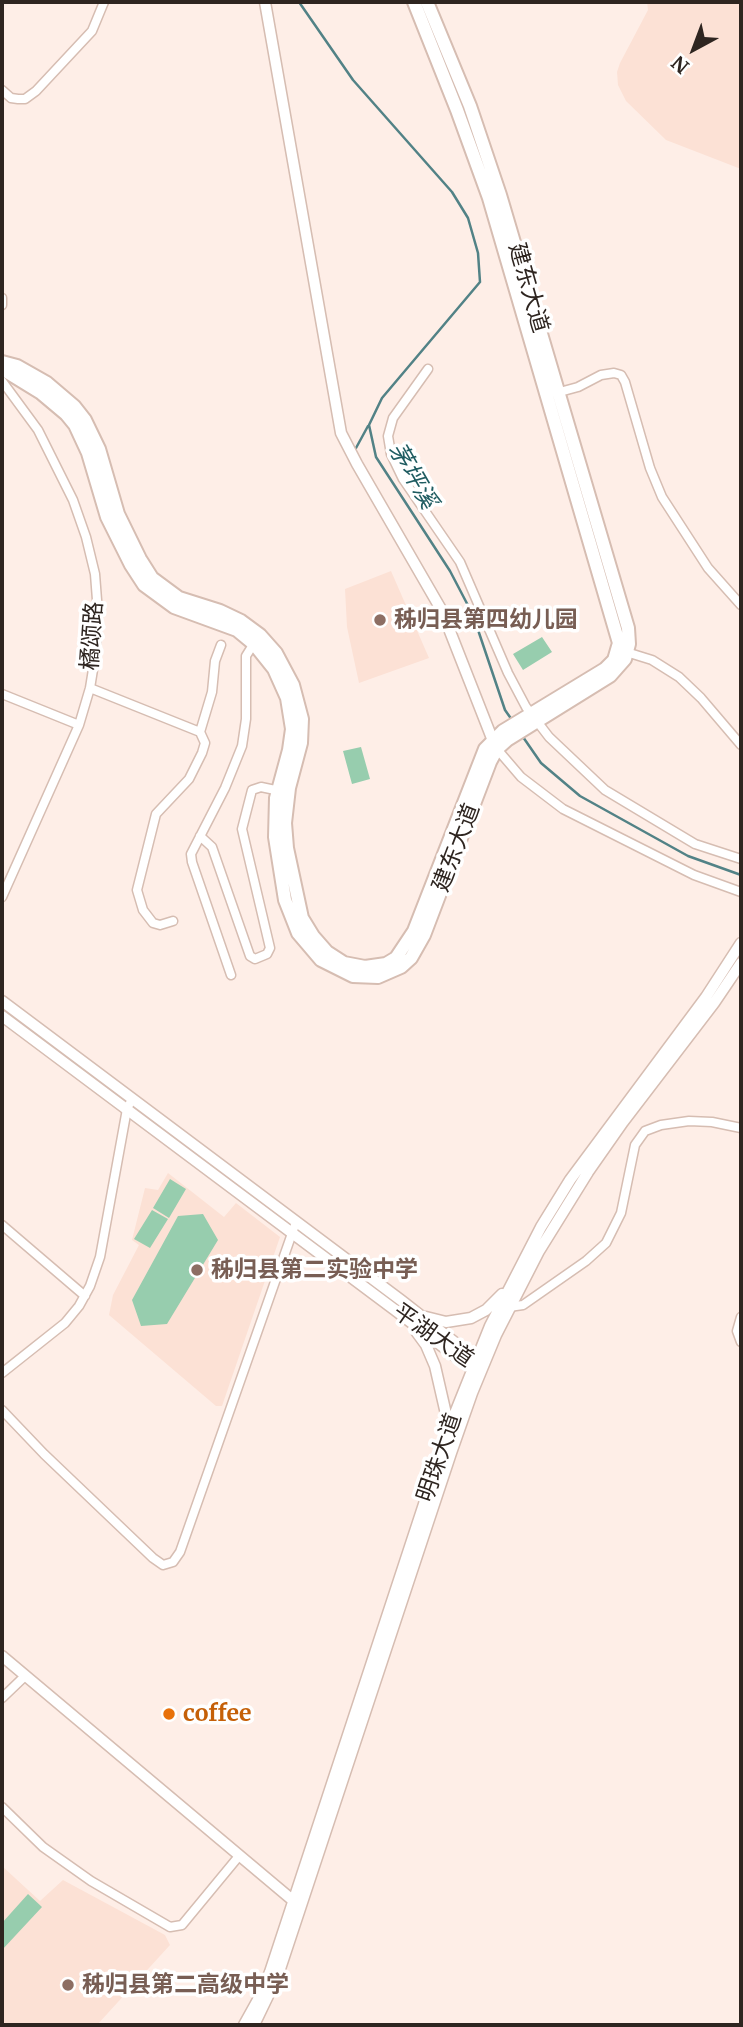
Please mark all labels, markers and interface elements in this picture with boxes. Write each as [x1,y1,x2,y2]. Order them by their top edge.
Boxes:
north arrow [659,14,729,84]
text: N [667,51,694,79]
street label: 建东大道 [502,240,554,336]
water label: 茅坪溪 [382,438,442,514]
street label: 橘颂路 [77,601,109,671]
place label: 秭归县第四幼儿园 [394,606,578,634]
marker: 秭归县第四幼儿园 [372,612,388,628]
street label: 建东大道 [428,800,486,896]
place label: 秭归县第二实验中学 [211,1256,418,1284]
marker: 秭归县第二实验中学 [189,1262,205,1278]
street label: 平湖大道 [387,1298,479,1374]
street label: 明珠大道 [412,1410,468,1506]
place label: coffee [183,1700,252,1728]
marker: coffee [161,1706,177,1722]
place label: 秭归县第二高级中学 [82,1971,289,1999]
marker: 秭归县第二高级中学 [60,1977,76,1993]

